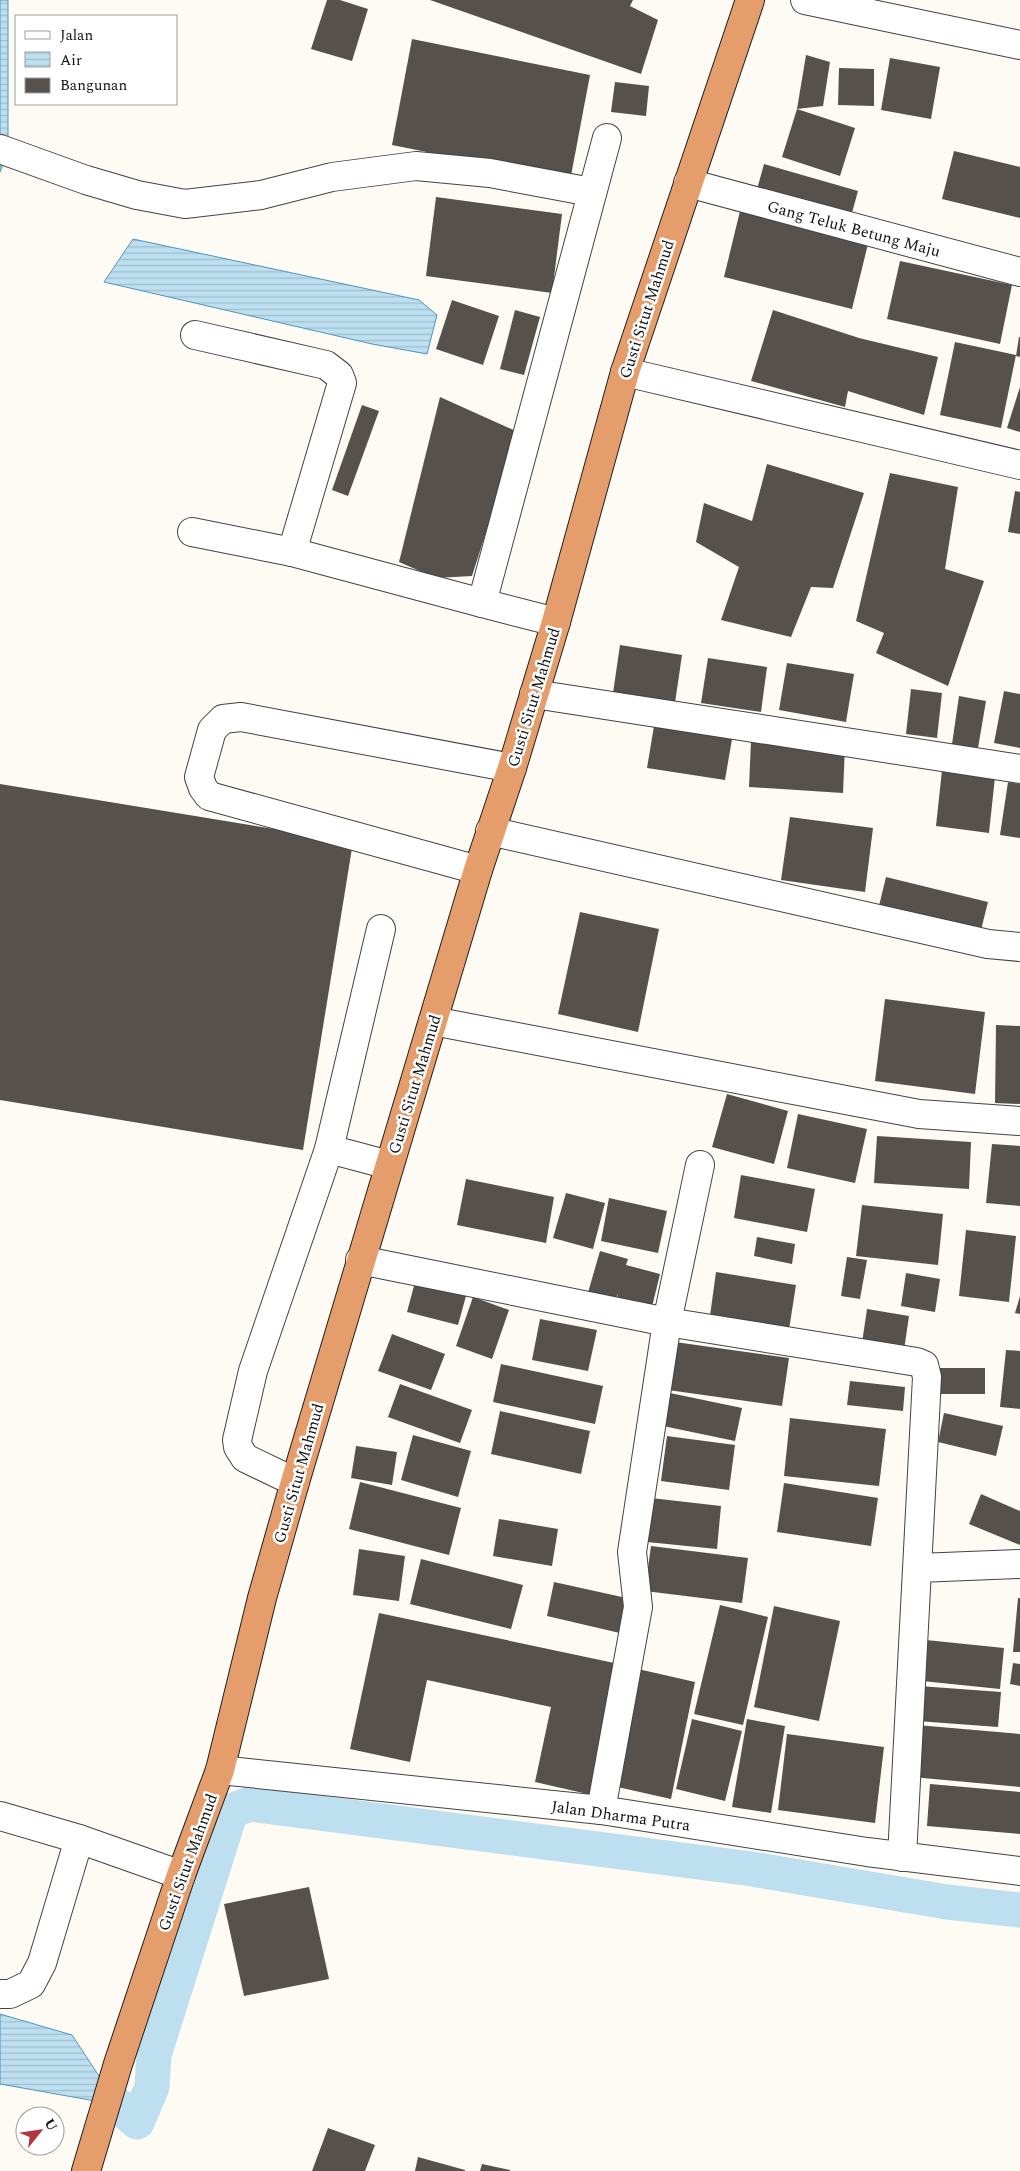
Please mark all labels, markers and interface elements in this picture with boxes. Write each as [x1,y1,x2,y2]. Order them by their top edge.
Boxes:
legend [15,15,178,105]
text: Jalan [60,24,93,47]
text: Air [60,49,82,72]
text: Bangunan [60,74,127,97]
street label: Gang Teluk Betung Maju [764,194,943,264]
street label: Gusti Situt Mahmud [613,237,681,382]
street label: Gusti Situt Mahmud [501,625,567,770]
street label: Gusti Situt Mahmud [382,1012,448,1157]
street label: Gusti Situt Mahmud [268,1400,330,1546]
street label: Gusti Situt Mahmud [152,1790,224,1934]
street label: Jalan Dharma Putra [550,1794,692,1838]
north arrow [15,2106,65,2156]
text: U [39,2114,63,2135]

